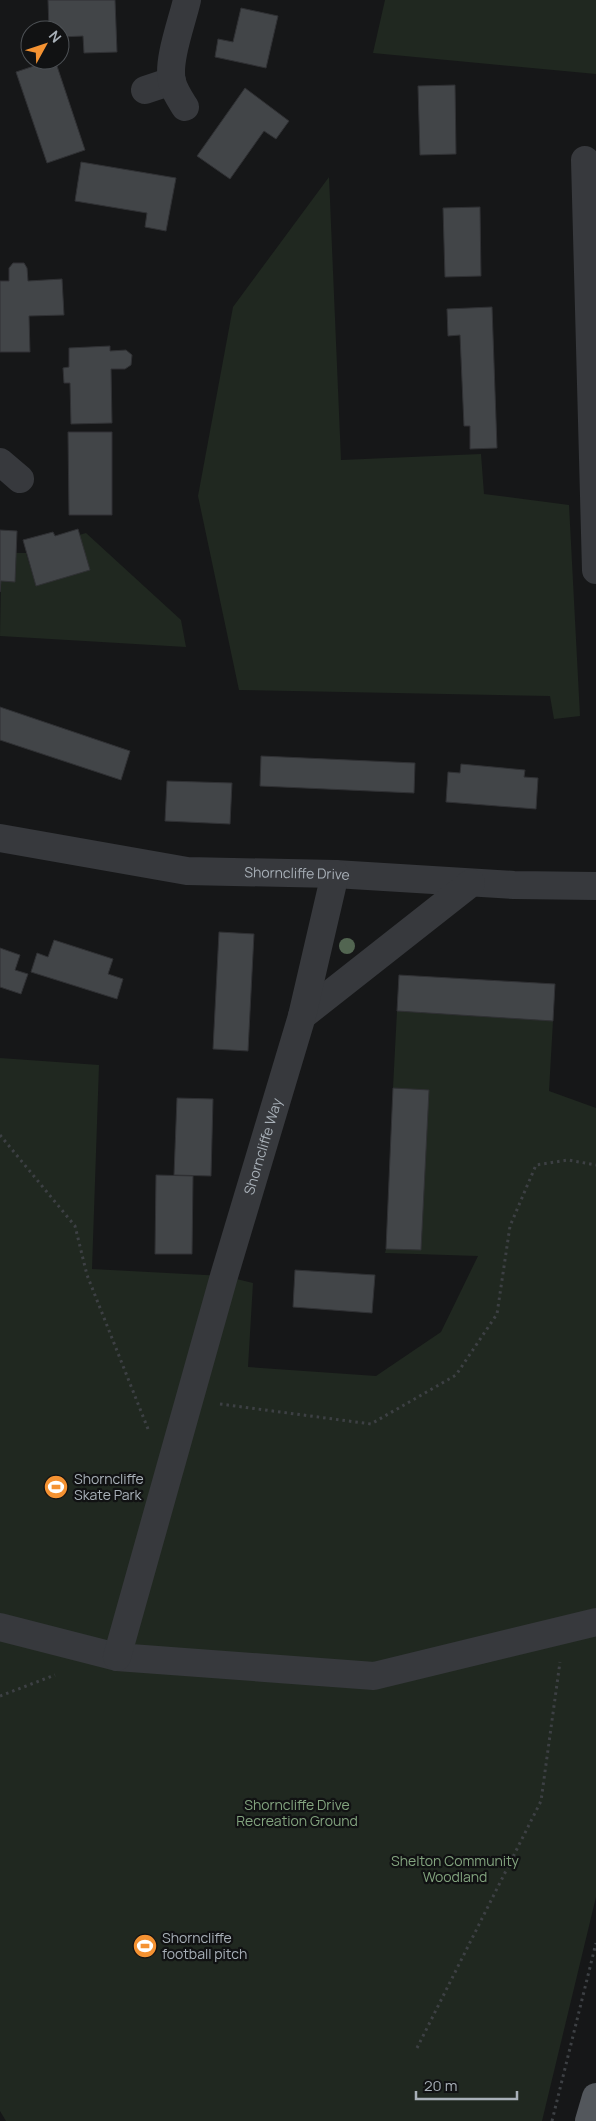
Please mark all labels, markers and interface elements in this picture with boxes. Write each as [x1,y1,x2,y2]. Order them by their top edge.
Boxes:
north arrow [20,20,70,70]
text: N [45,26,66,46]
street label: Shorncliffe Drive [244,862,350,884]
street label: Shorncliffe Way [239,1095,286,1197]
place label: Shorncliffe Skate Park [74,1469,144,1504]
sports icon: Shorncliffe Skate Park [43,1474,69,1500]
park label: Shorncliffe Drive Recreation Ground [236,1795,358,1830]
park label: Shelton Community Woodland [391,1851,520,1886]
place label: Shorncliffe football pitch [162,1928,247,1963]
sports icon: Shorncliffe football pitch [132,1933,158,1959]
scale bar [416,2068,517,2100]
text: 20 m [424,2075,457,2096]

